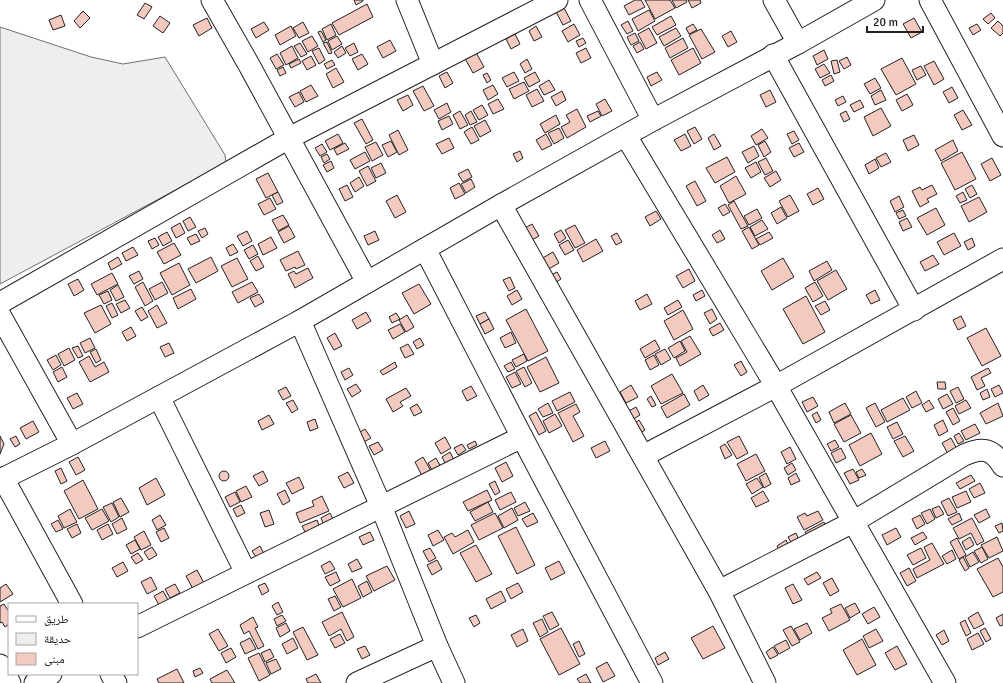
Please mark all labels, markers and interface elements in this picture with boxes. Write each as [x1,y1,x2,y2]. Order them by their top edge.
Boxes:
scale bar [867,8,923,34]
text: 20 m [873,15,898,30]
legend [8,603,138,675]
text: طريق [44,612,69,627]
text: حديقة [44,632,72,647]
text: مبنى [44,652,65,667]

